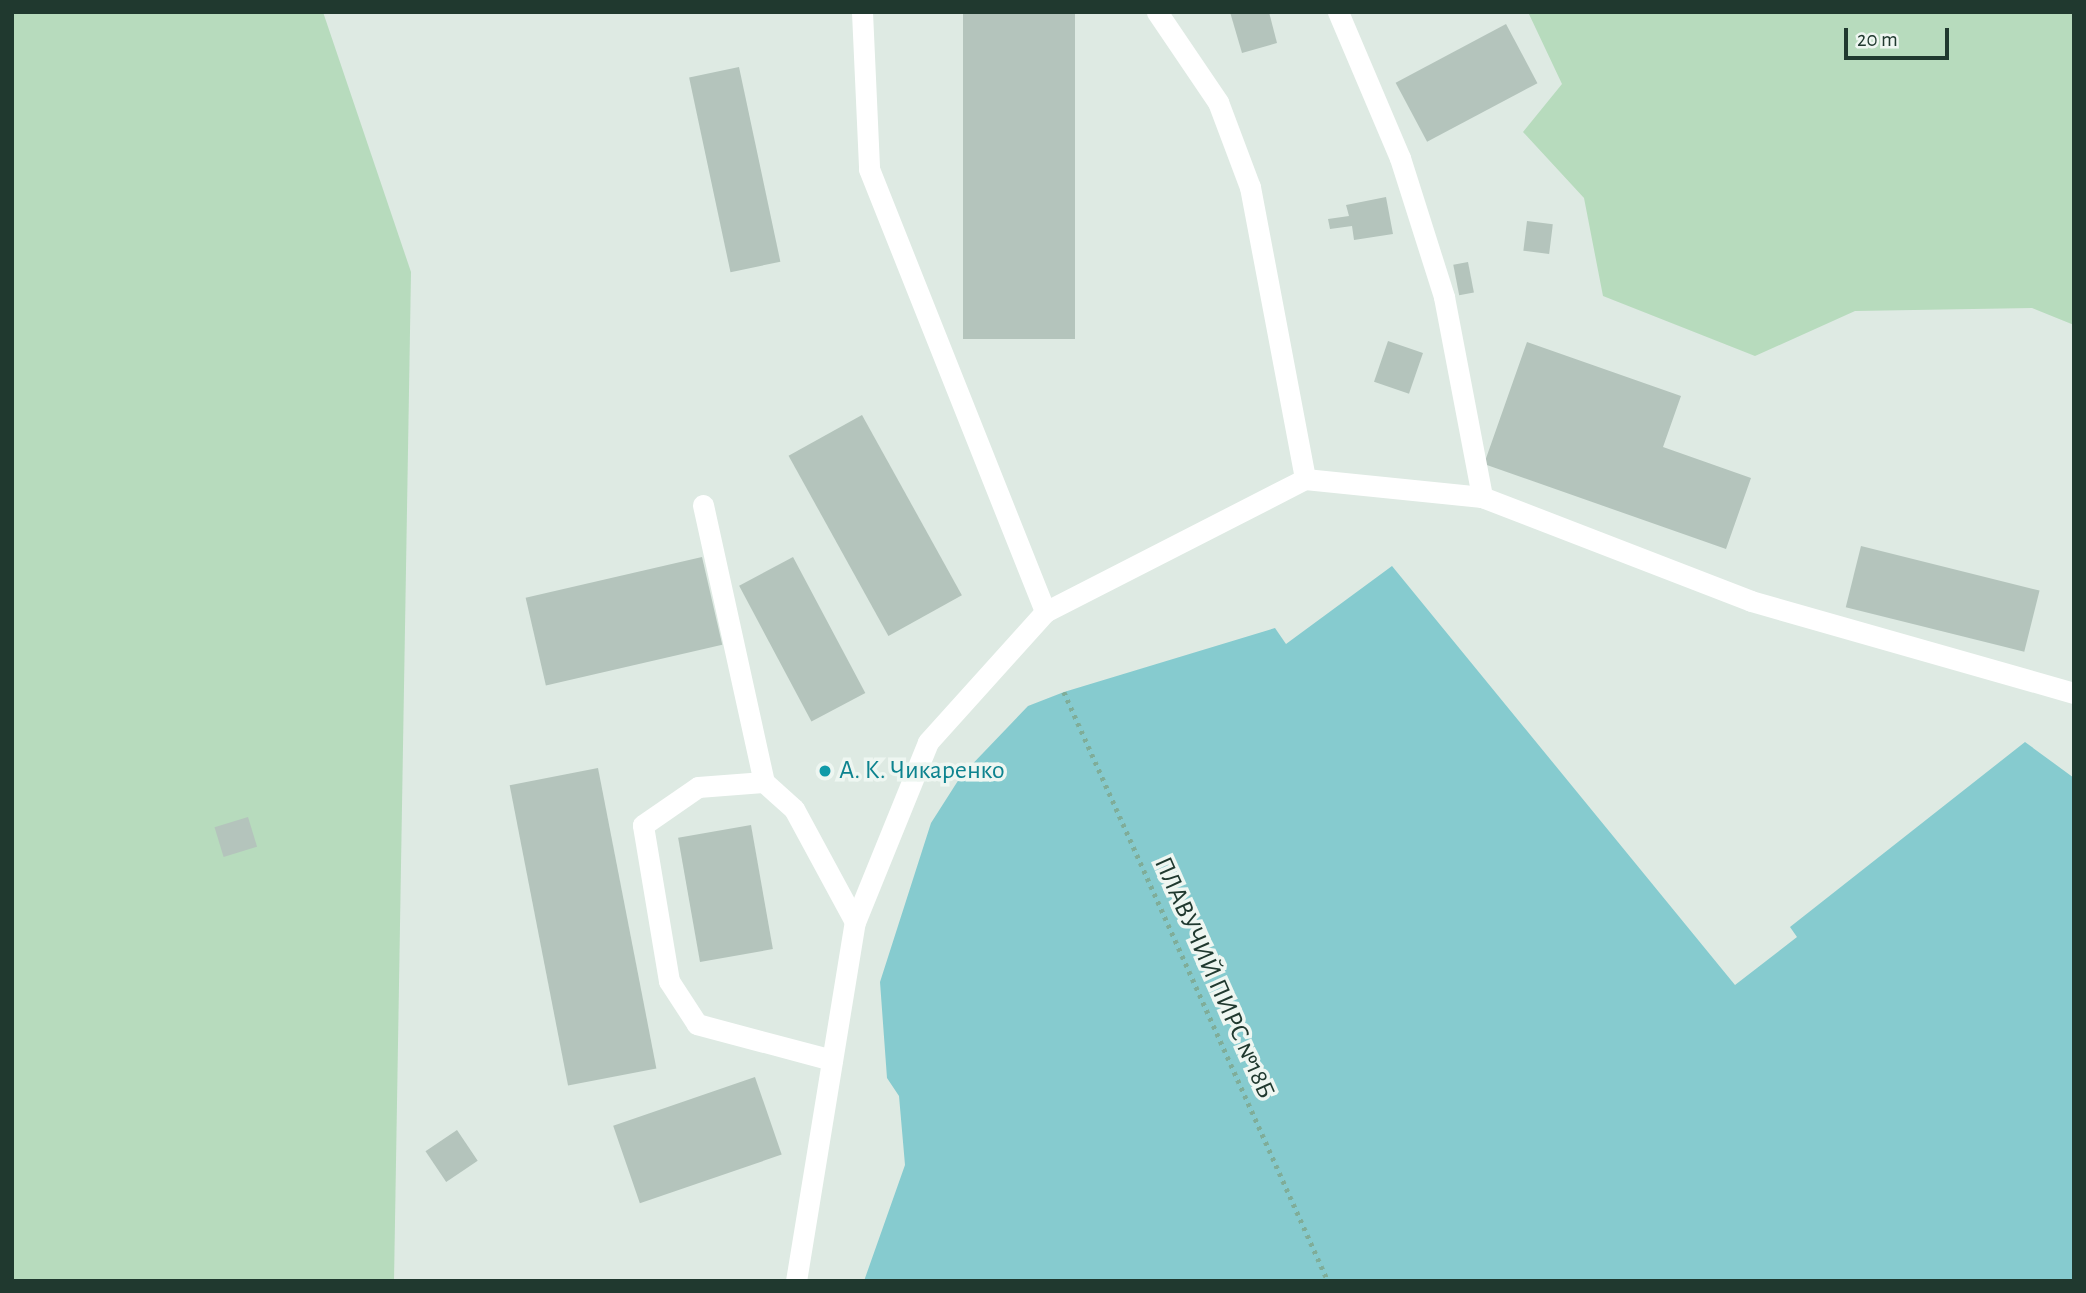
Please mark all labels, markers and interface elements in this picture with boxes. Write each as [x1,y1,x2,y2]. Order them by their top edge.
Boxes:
scale bar [1848,14,1953,58]
text: 20 m [1857,29,1898,50]
place label: А. К. Чикаренко [839,755,1005,787]
marker: А. К. Чикаренко [817,763,833,779]
street label: ПЛАВУЧИЙ ПИРС №18Б [1147,852,1281,1104]

